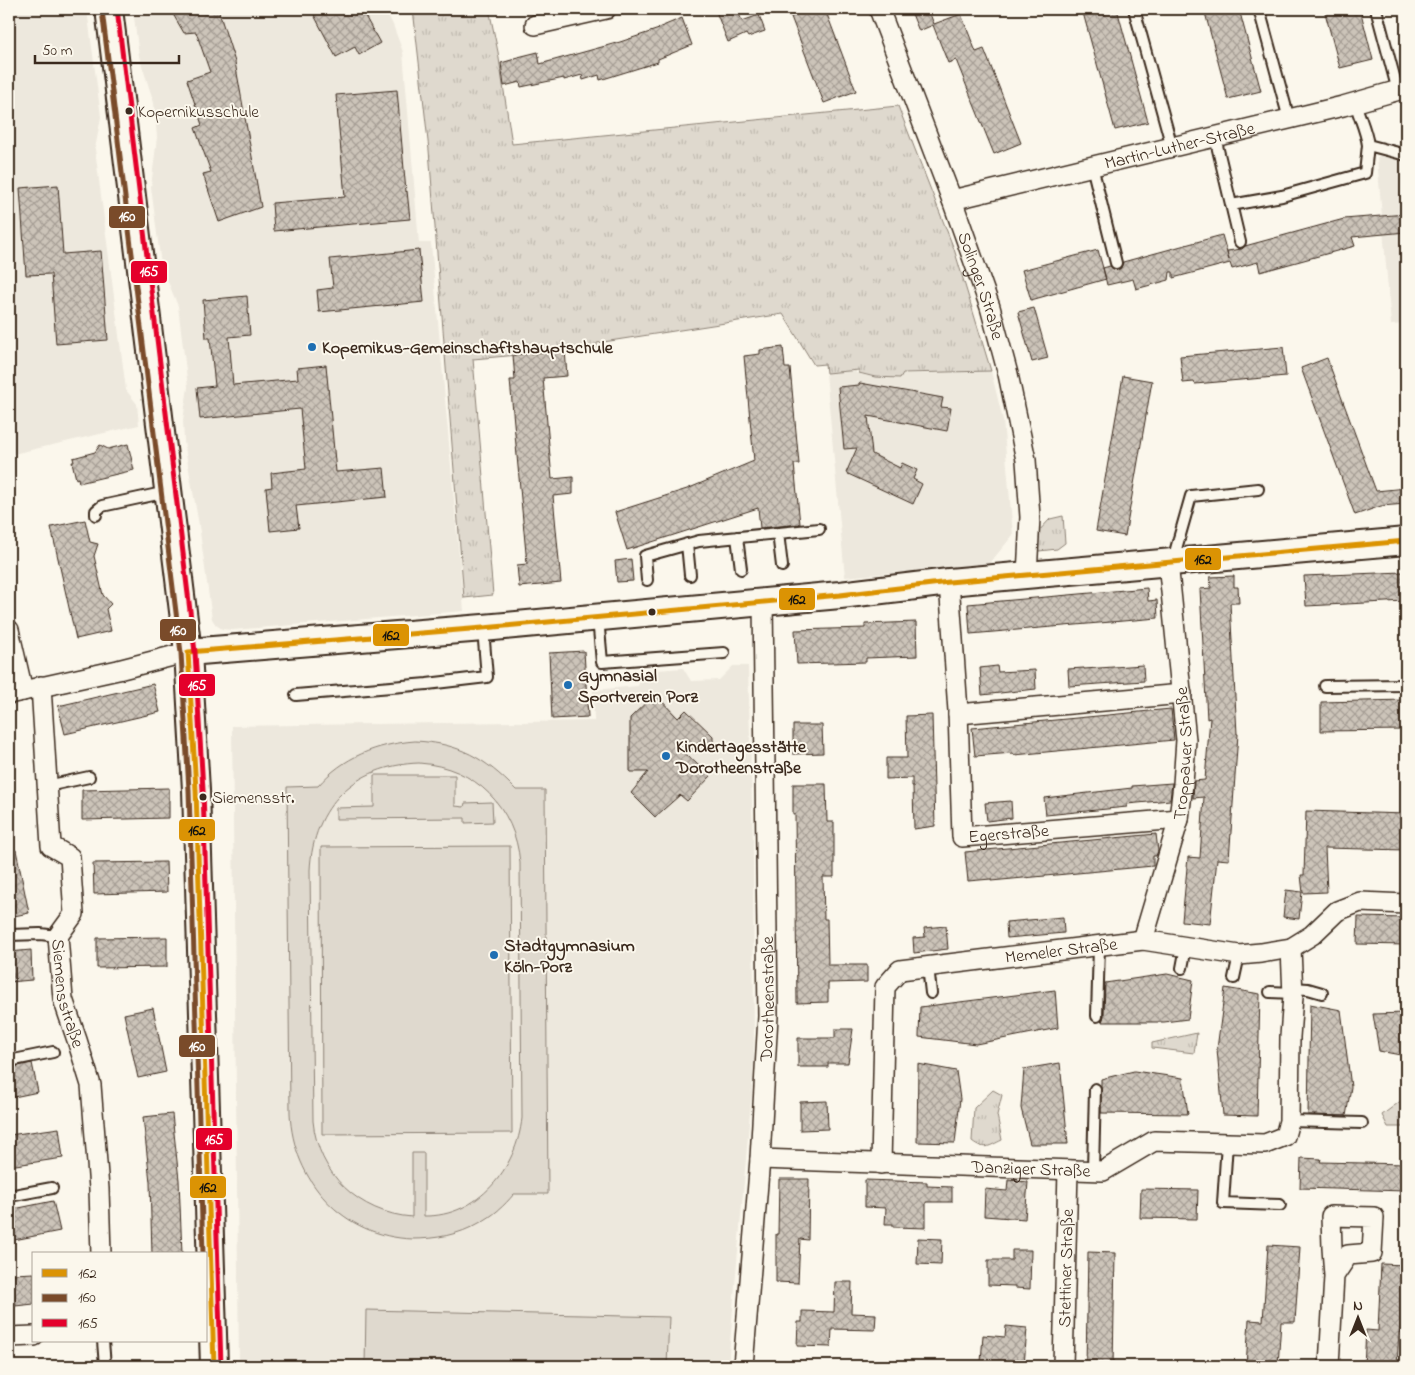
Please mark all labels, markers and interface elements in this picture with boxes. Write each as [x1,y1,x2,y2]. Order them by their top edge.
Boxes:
scale bar [35,32,179,64]
text: 50 m [42,40,73,62]
place label: Kopernikusschule [138,100,259,125]
marker: Kopernikusschule [124,106,134,116]
street label: Martin-Luther-Straße [1102,116,1259,178]
line badge: 160 [108,205,146,229]
text: 160 [119,207,135,228]
street label: Solinger Straße [949,229,1009,344]
line badge: 165 [130,260,168,284]
text: 165 [140,262,158,283]
place label: Kopernikus-Gemeinschaftshauptschule [322,336,614,362]
marker: Kopernikus-Gemeinschaftshauptschule [306,341,318,353]
line badge: 162 [1184,547,1222,571]
text: 162 [1194,550,1212,571]
line badge: 162 [778,587,816,611]
text: 162 [788,590,806,611]
unlabelled marker [647,607,657,617]
line badge: 160 [159,618,197,642]
text: 160 [170,621,186,642]
line badge: 162 [372,623,410,647]
text: 162 [382,626,400,647]
place label: Gymnasial Sportverein Porz [578,664,698,711]
line badge: 165 [178,673,216,697]
text: 165 [188,676,206,697]
marker: Gymnasial Sportverein Porz [562,679,574,691]
street label: Troppauer Straße [1168,685,1201,822]
place label: Kindertagesstätte Dorotheenstraße [675,735,807,782]
marker: Kindertagesstätte Dorotheenstraße [660,750,672,762]
place label: Siemensstr. [212,786,295,811]
marker: Siemensstr. [198,792,208,802]
line badge: 162 [178,818,216,842]
street label: Egerstraße [967,819,1051,852]
text: 162 [188,821,206,842]
street label: Memeler Straße [1004,932,1120,972]
place label: Stadtgymnasium Köln-Porz [504,934,635,981]
street label: Dorotheenstraße [754,935,783,1063]
street label: Siemensstraße [43,938,90,1052]
marker: Stadtgymnasium Köln-Porz [488,949,500,961]
line badge: 160 [178,1034,216,1058]
text: 160 [189,1037,205,1058]
line badge: 165 [195,1127,233,1151]
text: 165 [205,1130,223,1151]
street label: Danziger Straße [970,1155,1092,1186]
line badge: 162 [189,1175,227,1199]
text: 162 [199,1178,217,1199]
street label: Stettiner Straße [1053,1208,1082,1328]
legend [32,1252,208,1342]
text: 162 [78,1263,97,1285]
text: 160 [78,1287,96,1309]
north arrow [1332,1292,1382,1342]
text: N [1353,1296,1363,1317]
text: 165 [78,1313,98,1335]

